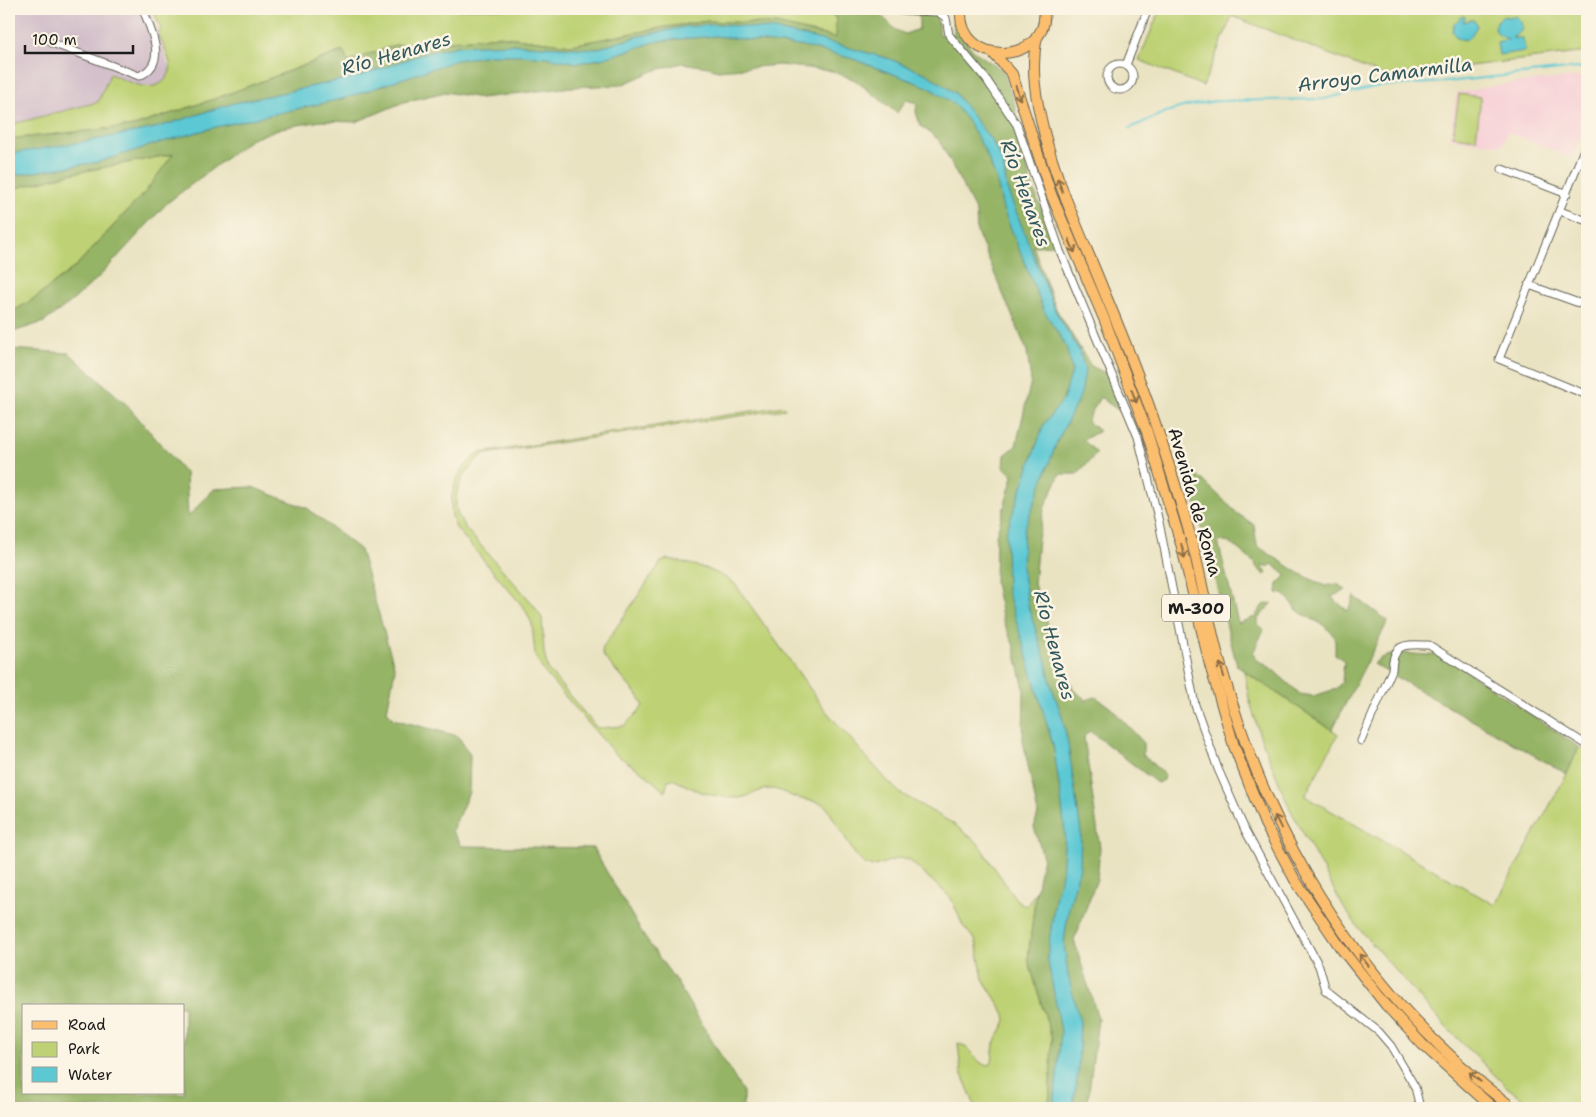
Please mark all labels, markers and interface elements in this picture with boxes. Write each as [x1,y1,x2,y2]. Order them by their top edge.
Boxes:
scale bar [25,22,132,54]
water label: Río Henares [339,26,454,81]
text: 100 m [32,30,77,50]
water label: Arroyo Camarmilla [1296,51,1474,98]
one-way arrow [1014,84,1024,100]
water label: Río Henares [995,136,1057,250]
one-way arrow [1055,178,1064,193]
one-way arrow [1068,238,1078,253]
one-way arrow [1130,388,1139,403]
street label: Avenida de Roma [1162,425,1228,579]
one-way arrow [1179,543,1188,559]
water label: Río Henares [1028,587,1081,703]
road number: M-300 [1162,594,1230,622]
one-way arrow [1217,663,1226,678]
one-way arrow [1273,815,1282,830]
one-way arrow [1358,954,1369,967]
legend [22,1004,185,1094]
text: Road [68,1015,106,1035]
text: Park [68,1039,100,1059]
text: Water [68,1065,112,1085]
one-way arrow [1469,1072,1482,1083]

